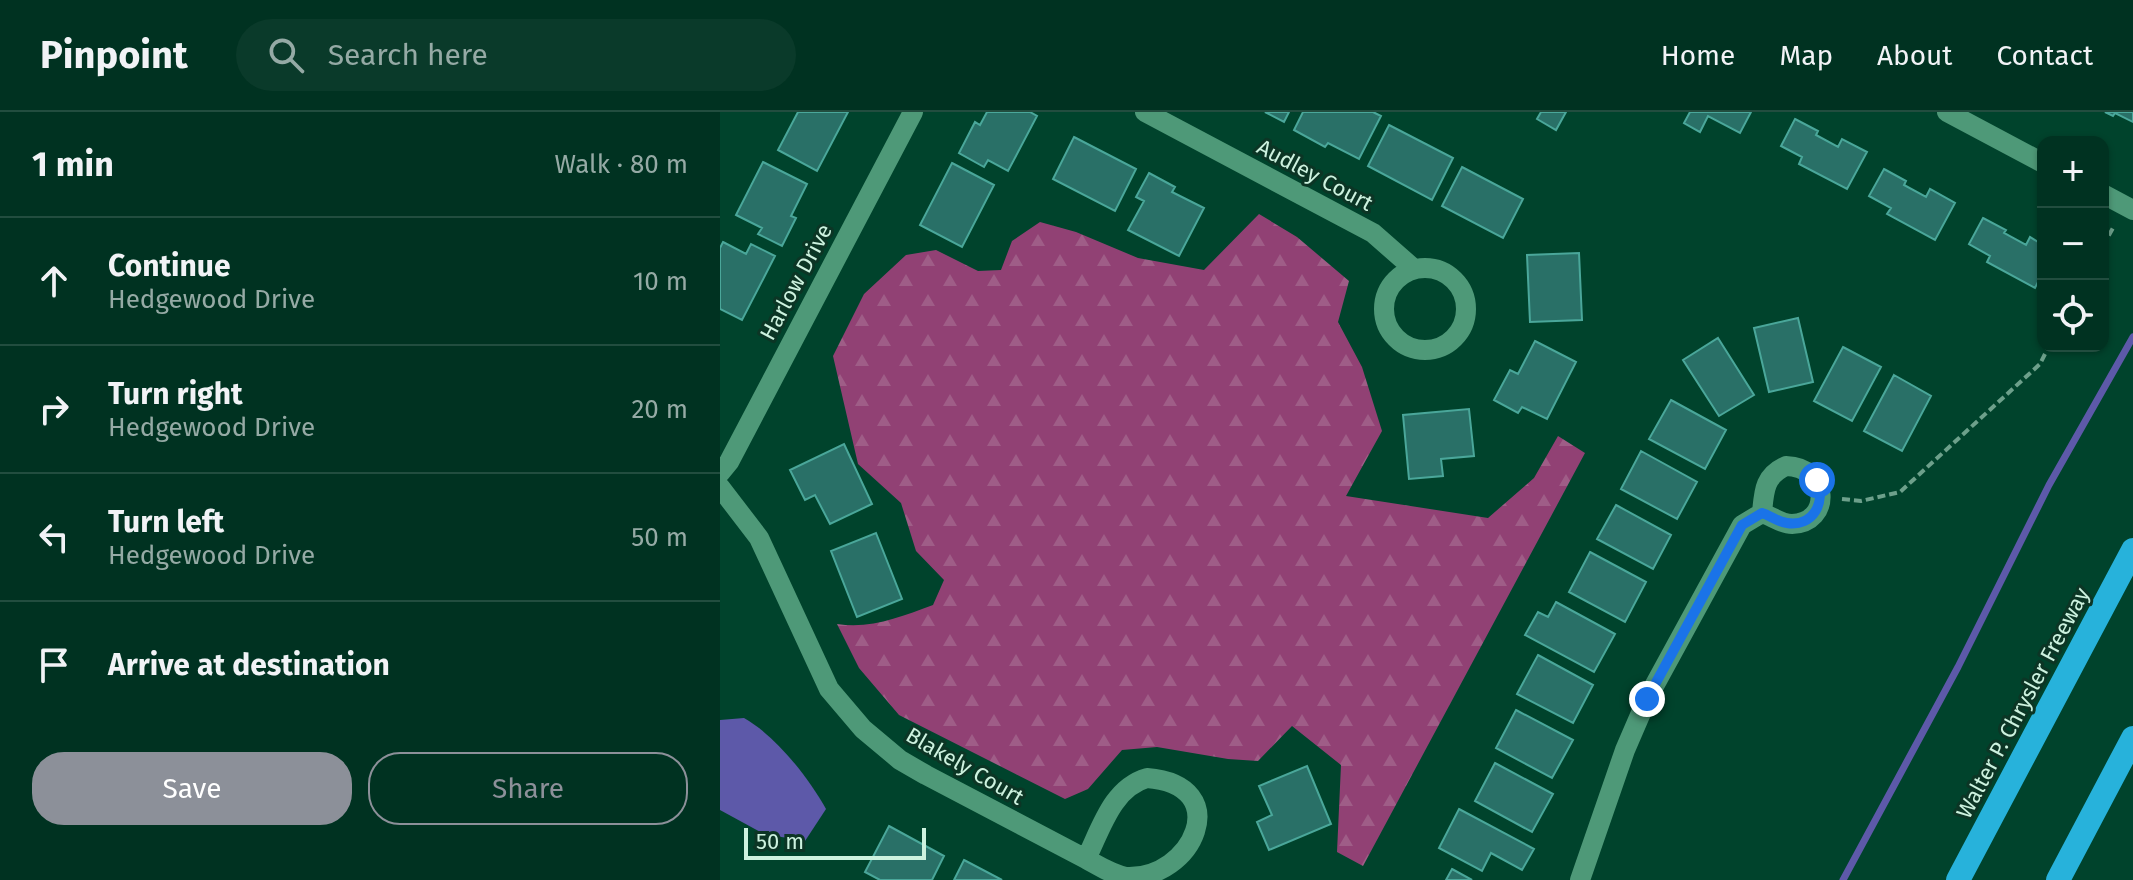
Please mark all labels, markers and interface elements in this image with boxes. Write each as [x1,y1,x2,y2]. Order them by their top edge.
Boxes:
search box [236,19,796,91]
text: Pinpoint [40,32,188,78]
icon: search [264,33,308,77]
text: Search here [328,37,488,73]
text: Home [1661,39,1735,72]
text: Map [1779,39,1833,72]
text: About [1877,39,1952,72]
text: Contact [1996,39,2093,72]
street label: Audley Court [1252,133,1378,217]
map controls [2037,136,2109,352]
button: + [2037,136,2109,208]
text: 1 min [32,144,114,185]
text: Walk · 80 m [554,149,688,180]
button: − [2037,208,2109,280]
street label: Harlow Drive [754,219,838,345]
text: Continue [108,248,231,284]
icon: ahead [32,259,76,303]
text: 10 m [633,266,688,297]
button: locate [2037,280,2109,352]
text: Hedgewood Drive [108,284,315,315]
text: Turn right [108,376,243,412]
icon: right [32,387,76,431]
text: 20 m [631,394,688,425]
text: Hedgewood Drive [108,412,315,443]
route start [1799,462,1835,498]
text: Turn left [108,504,224,540]
icon: left [32,515,76,559]
text: 50 m [631,522,688,553]
text: Hedgewood Drive [108,540,315,571]
street label: Walter P. Chrysler Freeway [1951,583,2096,823]
icon: arrive [32,643,76,687]
text: Arrive at destination [108,647,390,683]
route end [1629,681,1665,717]
street label: Blakely Court [901,721,1029,811]
button: Save [32,752,352,825]
button: Share [368,752,688,825]
scale bar [744,824,926,860]
text: 50 m [756,828,804,855]

